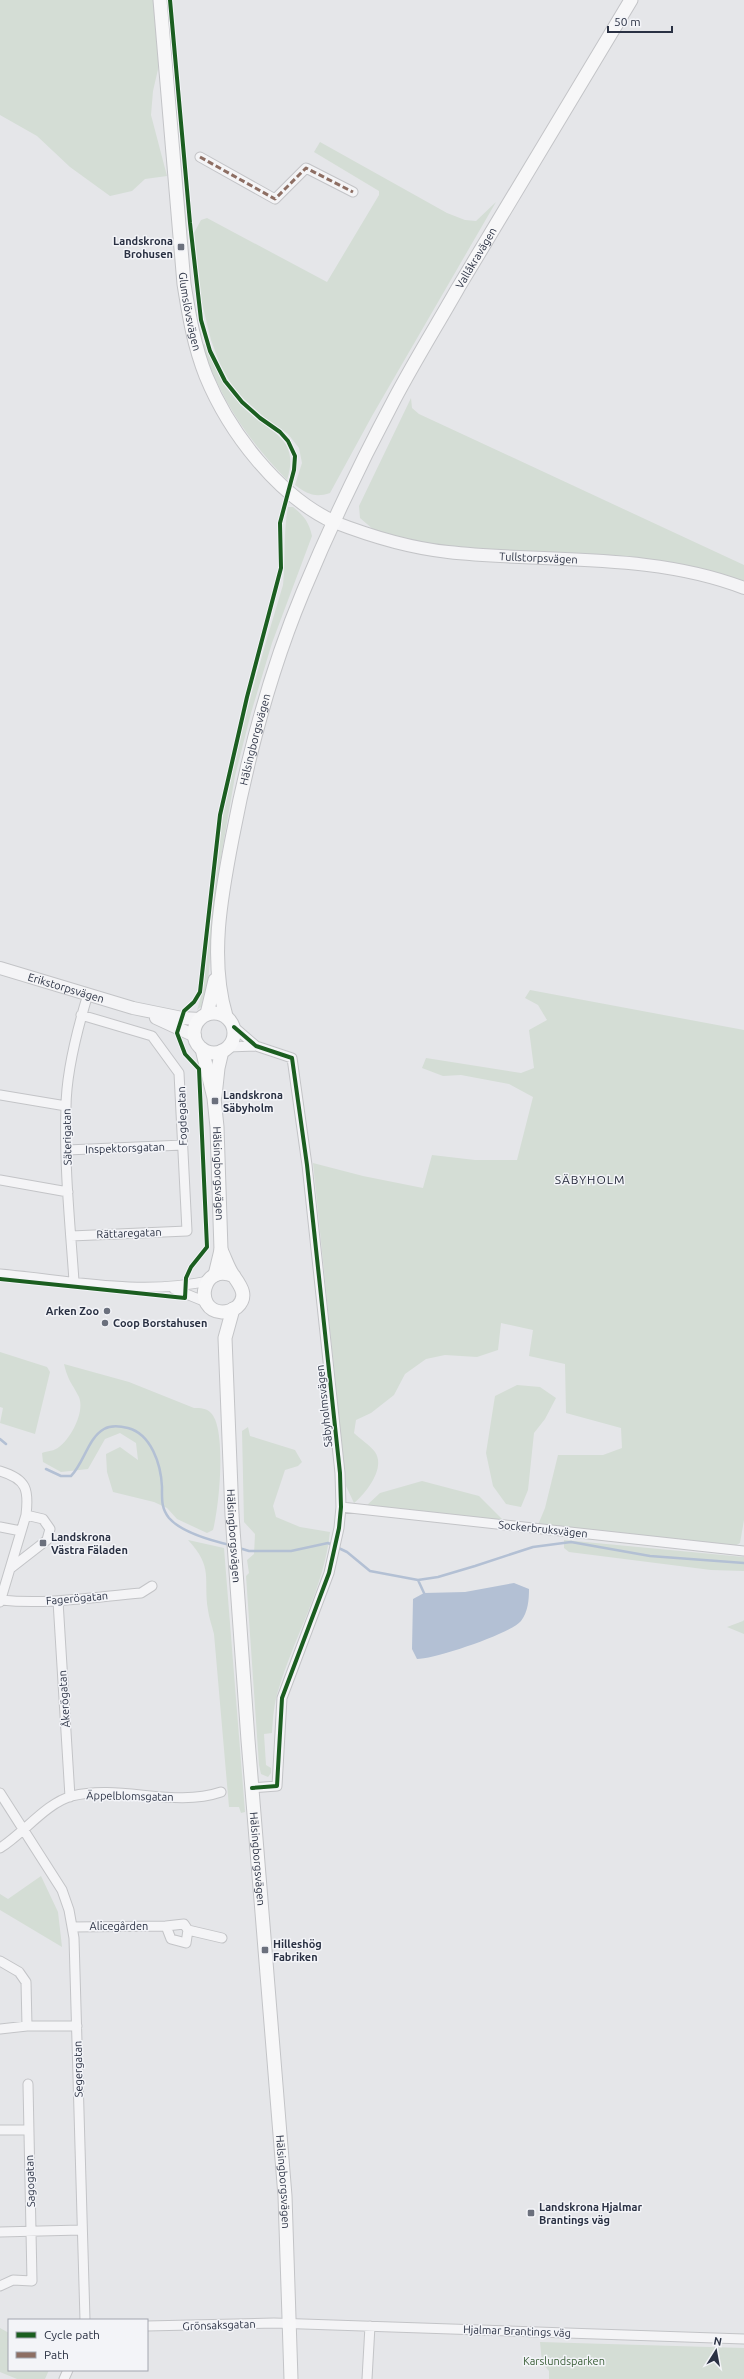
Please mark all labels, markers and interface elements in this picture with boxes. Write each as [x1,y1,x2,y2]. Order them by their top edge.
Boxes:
scale bar [608,8,672,34]
text: 50 m [614,15,641,28]
street label: Vallåkravägen [453,225,499,291]
place label: Landskrona Brohusen [113,235,173,260]
marker: Landskrona Brohusen [176,242,186,252]
street label: Glumslövsvägen [177,272,203,352]
street label: Tullstorpsvägen [499,550,578,566]
street label: Hälsingborgsvägen [237,692,273,786]
street label: Erikstorpsvägen [26,971,106,1005]
street label: Fogdegatan [175,1086,189,1146]
place label: Landskrona Säbyholm [223,1089,283,1114]
marker: Landskrona Säbyholm [210,1096,220,1106]
street label: Säterigatan [61,1108,73,1166]
street label: Hälsingborgsvägen [211,1126,226,1221]
street label: Inspektorsgatan [85,1141,165,1155]
district label: SÄBYHOLM [555,1173,625,1186]
street label: Rättaregatan [96,1226,162,1240]
place label: Arken Zoo [46,1305,99,1317]
marker: Arken Zoo [102,1306,112,1316]
place label: Coop Borstahusen [113,1317,207,1329]
marker: Coop Borstahusen [100,1318,110,1328]
street label: Säbyholmsvägen [314,1364,334,1448]
street label: Hälsingborgsvägen [225,1488,243,1583]
street label: Sockerbruksvägen [498,1518,588,1540]
place label: Landskrona Västra Fäladen [51,1531,128,1556]
marker: Landskrona Västra Fäladen [38,1538,48,1548]
street label: Fagerögatan [45,1589,109,1607]
street label: Åkerögatan [56,1670,72,1728]
street label: Äppelblomsgatan [86,1789,174,1803]
street label: Hälsingborgsvägen [248,1811,267,1906]
street label: Alicegården [90,1920,148,1932]
place label: Hilleshög Fabriken [273,1938,322,1963]
marker: Hilleshög Fabriken [260,1945,270,1955]
street label: Segergatan [72,2041,84,2097]
street label: Hälsingborgsvägen [274,2134,292,2229]
street label: Sagogatan [23,2155,37,2207]
place label: Landskrona Hjalmar Brantings väg [539,2201,642,2226]
marker: Landskrona Hjalmar Brantings väg [526,2208,536,2218]
street label: Grönsaksgatan [182,2318,256,2332]
legend [8,2319,148,2371]
street label: Hjalmar Brantings väg [463,2323,571,2339]
text: Cycle path [44,2328,100,2341]
north arrow [696,2331,736,2371]
text: N [713,2335,723,2348]
text: Path [44,2348,69,2361]
park label: Karslundsparken [523,2355,605,2367]

